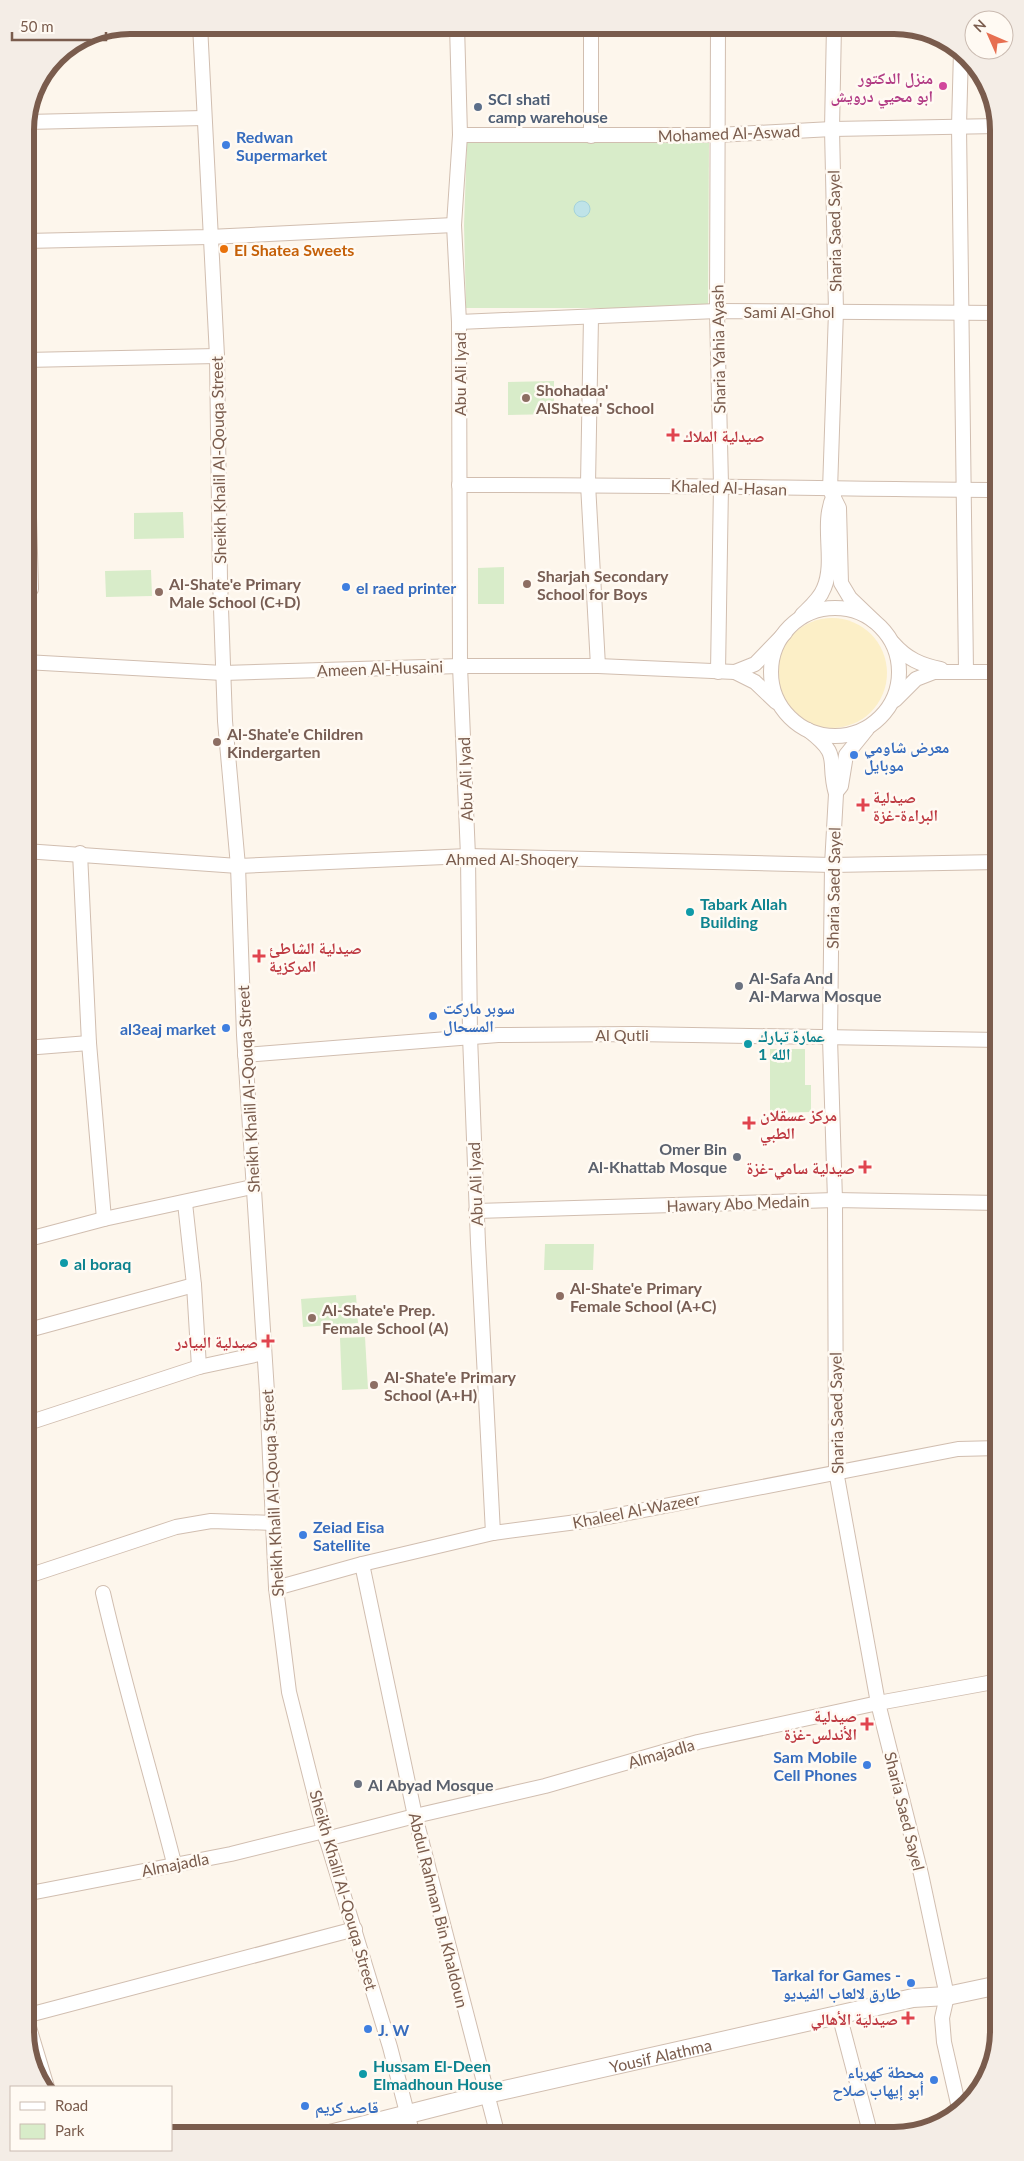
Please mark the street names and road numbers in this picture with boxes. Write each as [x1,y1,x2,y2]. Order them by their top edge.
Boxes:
street label: Mohamed Al-Aswad [658,121,800,145]
street label: Sharia Saed Sayel [823,170,845,292]
street label: Sharia Yahia Ayash [707,284,729,414]
street label: Sami Al-Ghol [744,302,835,321]
street label: Abu Ali Iyad [450,332,469,416]
street label: Sheikh Khalil Al-Qouqa Street [207,356,229,564]
street label: Khaled Al-Hasan [670,475,788,499]
street label: Ameen Al-Husaini [317,656,443,680]
street label: Abu Ali Iyad [454,737,476,821]
street label: Sharia Saed Sayel [822,827,844,949]
street label: Ahmed Al-Shoqery [446,849,579,868]
street label: Sheikh Khalil Al-Qouqa Street [233,985,263,1193]
street label: Al Qutli [595,1025,649,1044]
street label: Abu Ali Iyad [464,1142,486,1226]
street label: Hawary Abo Medain [666,1191,810,1215]
street label: Sharia Saed Sayel [825,1352,847,1474]
street label: Sheikh Khalil Al-Qouqa Street [257,1389,287,1597]
street label: Khaleel Al-Wazeer [571,1488,701,1532]
street label: Almajadla [626,1734,696,1772]
street label: Sharia Saed Sayel [881,1750,929,1872]
street label: Sheikh Khalil Al-Qouqa Street [306,1788,382,1993]
street label: Abdul Rahman Bin Khaldoun [406,1810,472,2010]
street label: Almajadla [140,1848,210,1880]
street label: Yousif Alathma [607,2034,713,2076]

